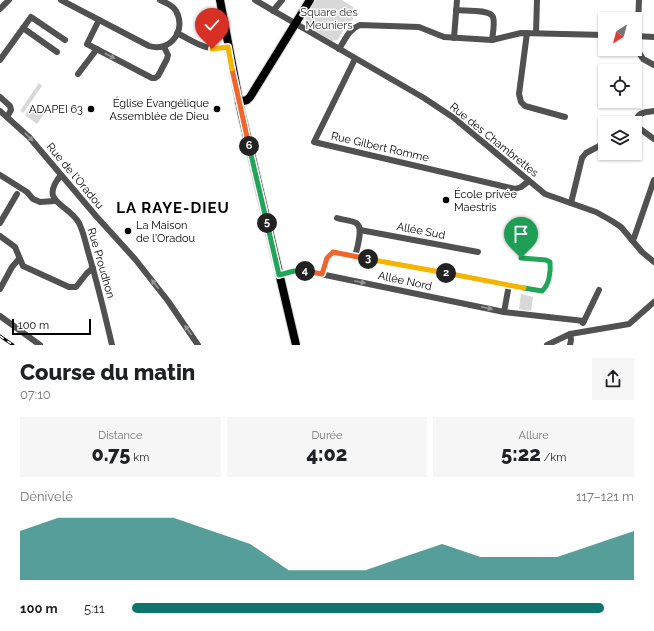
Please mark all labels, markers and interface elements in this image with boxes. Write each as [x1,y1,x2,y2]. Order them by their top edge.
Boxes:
park label: Square des Meuniers [300,6,358,32]
pin [195,8,229,49]
north arrow [598,12,642,56]
map controls [598,12,642,160]
icon: check [201,14,223,36]
one-way arrow [104,53,116,60]
button: locate [598,64,642,108]
place label: Église Évangélique Assemblée de Dieu [110,96,210,123]
street label: Rue des Chambrettes [447,100,541,180]
place label: ADAPEI 63 [29,103,83,116]
marker: ADAPEI 63 [86,104,96,114]
marker: Église Évangélique Assemblée de Dieu [212,104,222,114]
button: layers [598,116,642,160]
street label: Rue Gilbert Romme [330,129,431,165]
one-way arrow [24,132,34,142]
pin: 6 [239,136,259,156]
text: 6 [246,139,252,152]
street label: Rue de l'Oradou [44,140,106,212]
place label: École privée Maestris [454,187,517,214]
marker: École privée Maestris [441,195,451,205]
district label: LA RAYE-DIEU [116,199,230,217]
pin: 5 [257,213,277,233]
text: 5 [264,216,270,229]
pin [504,217,538,258]
place label: La Maison de l'Oradou [136,219,195,245]
street label: Allée Sud [396,220,447,242]
icon: arrive [510,223,532,245]
street label: Rue Proudhon [85,226,117,300]
marker: La Maison de l'Oradou [123,226,133,236]
pin: 3 [358,249,378,269]
text: 3 [365,252,371,265]
pin: 4 [295,261,315,281]
pin: 2 [436,263,456,283]
text: 4 [302,264,308,277]
text: 2 [443,266,449,279]
street label: Allée Nord [377,269,433,293]
one-way arrow [151,279,159,290]
one-way arrow [354,280,366,286]
one-way arrow [481,306,494,312]
scale bar [12,317,91,336]
text: 100 m [18,319,49,332]
one-way arrow [184,325,192,336]
button: share [592,358,634,400]
text: Course du matin [20,359,195,385]
text: 07:10 [20,387,51,402]
text: Distance [98,429,142,442]
text: Durée [311,429,342,442]
text: Allure [519,429,549,442]
text: 0.75 [91,442,131,466]
text: 4:02 [307,442,347,466]
text: 5:22 [501,442,541,466]
text: km [131,451,149,464]
text: /km [541,451,566,464]
text: Dénivelé [20,489,73,504]
text: 117–121 m [576,489,634,504]
text: 100 m [20,601,58,616]
text: 5:11 [84,601,105,616]

